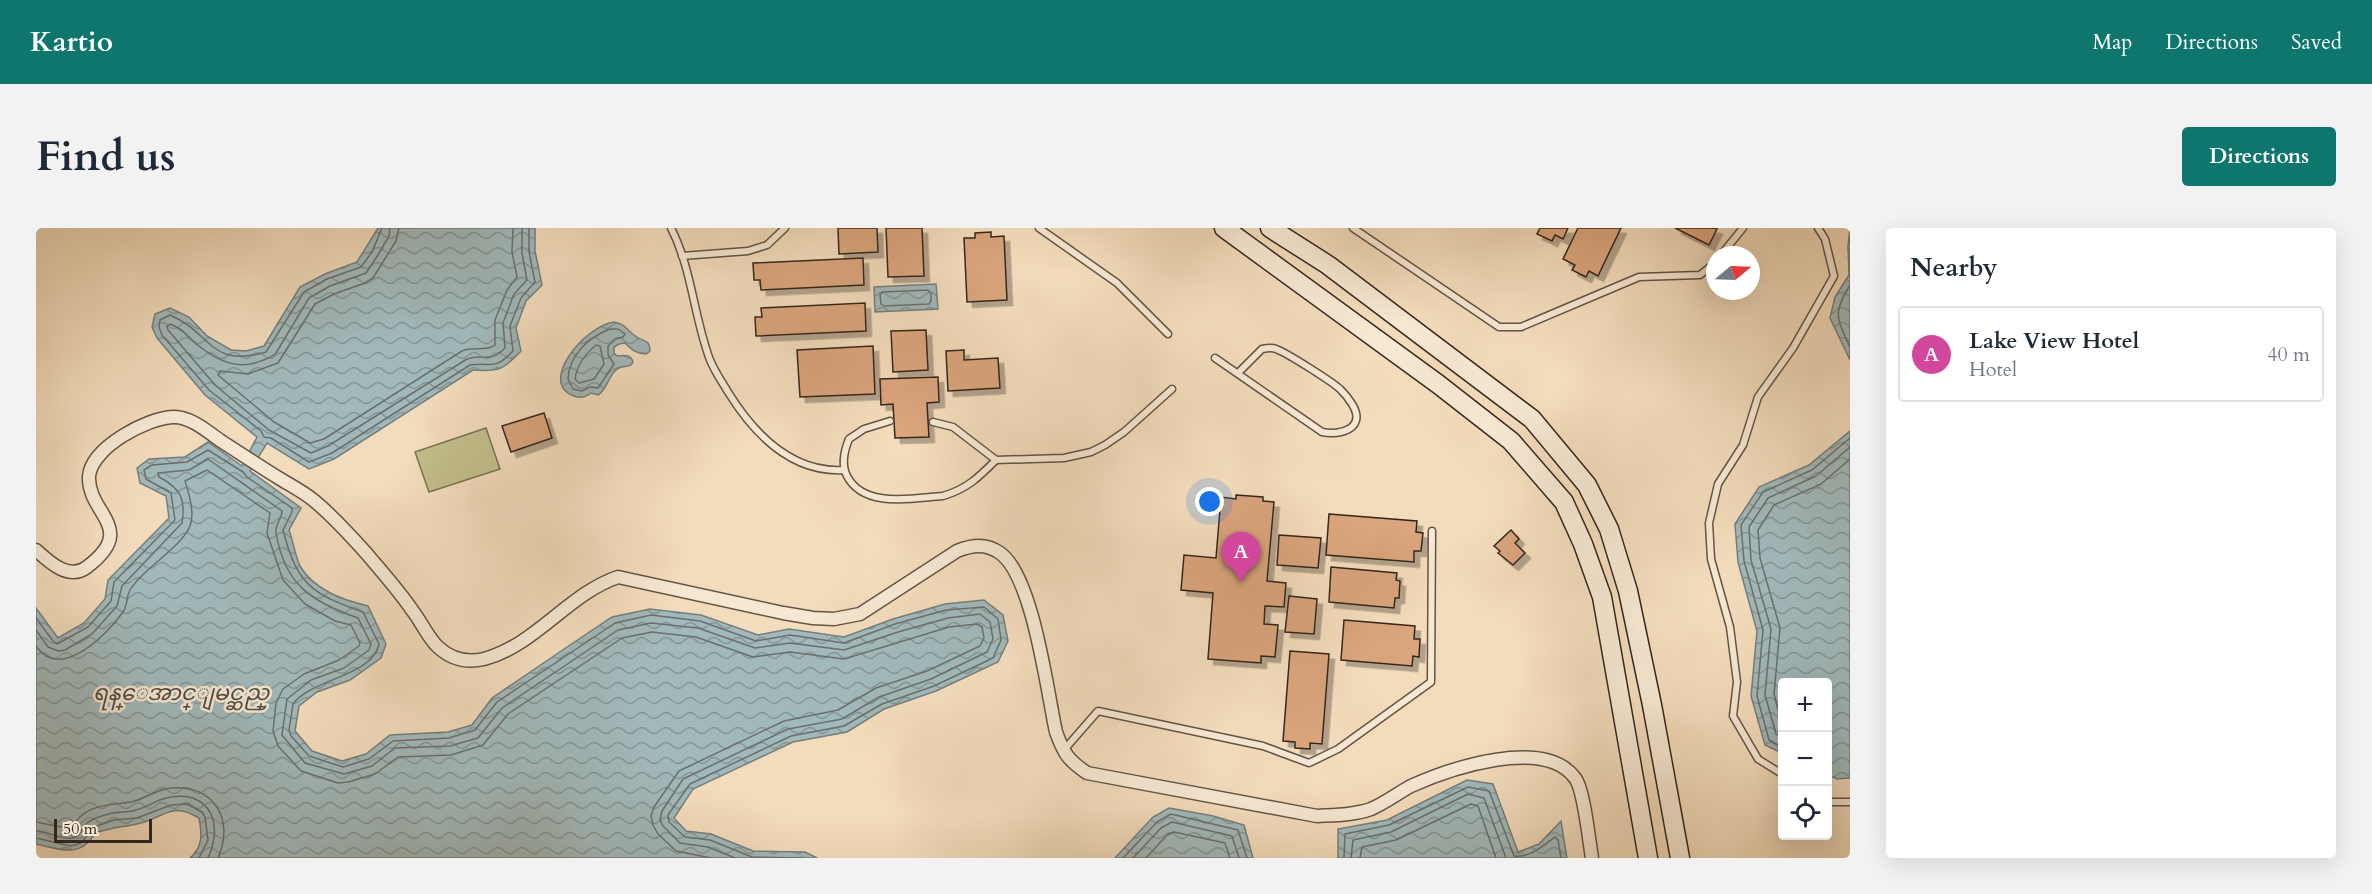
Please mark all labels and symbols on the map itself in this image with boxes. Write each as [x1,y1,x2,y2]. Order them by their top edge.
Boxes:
north arrow [1706,246,1760,300]
your location [1195,487,1224,516]
pin: A [1222,532,1260,582]
water label: ရန္ေအာင္ျမင္ဆည္ [93,678,271,711]
scale bar [54,816,152,844]

